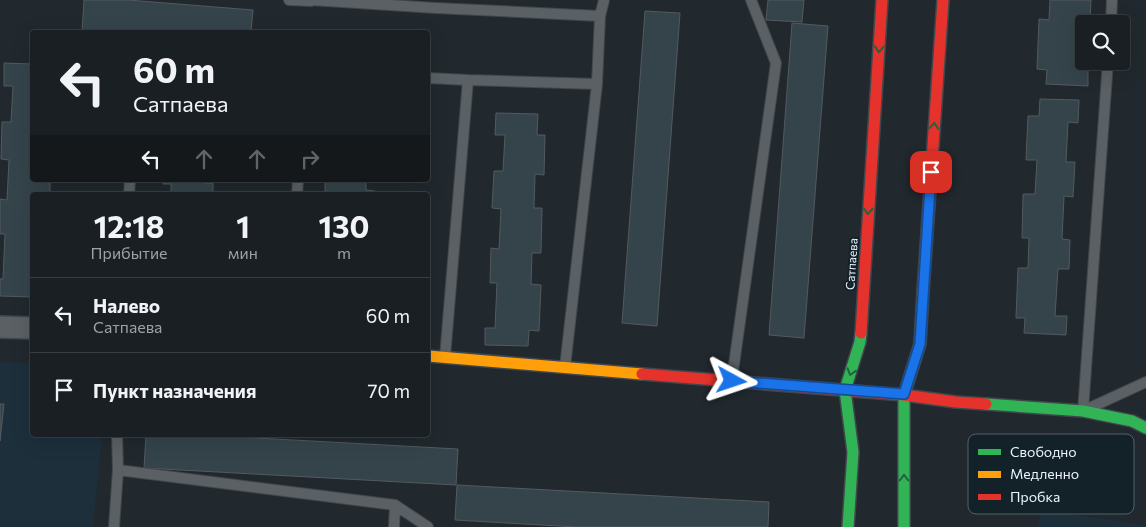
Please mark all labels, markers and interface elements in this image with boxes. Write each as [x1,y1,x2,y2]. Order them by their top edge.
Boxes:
map controls [1075,15,1130,70]
button: search [1075,15,1130,70]
one-way arrow [873,45,884,53]
text: 60 m [133,47,215,90]
icon: left [50,50,115,115]
text: Сатпаева [133,90,228,117]
one-way arrow [929,122,940,130]
icon: left [137,145,165,173]
icon: ahead [190,145,218,173]
icon: ahead [243,145,271,173]
icon: right [296,145,324,173]
pin [910,151,952,193]
icon: arrive [917,158,945,186]
text: 12:18 [94,207,164,244]
text: 1 [236,207,250,244]
text: 130 [318,207,369,244]
one-way arrow [863,207,874,215]
street label: Сатпаева [842,238,860,290]
text: Прибытие [91,243,168,262]
text: мин [228,243,258,262]
text: m [337,243,351,262]
text: Налево [93,294,160,317]
icon: left [50,301,78,329]
text: 60 m [366,304,410,327]
text: Сатпаева [93,317,162,336]
position arrow [705,354,757,406]
one-way arrow [846,367,856,375]
icon: arrive [50,376,78,404]
text: Пункт назначения [93,379,256,402]
text: 70 m [367,379,410,402]
legend [968,434,1134,514]
text: Свободно [1010,443,1077,460]
text: Медленно [1010,465,1079,482]
one-way arrow [899,474,909,482]
text: Пробка [1010,488,1060,505]

